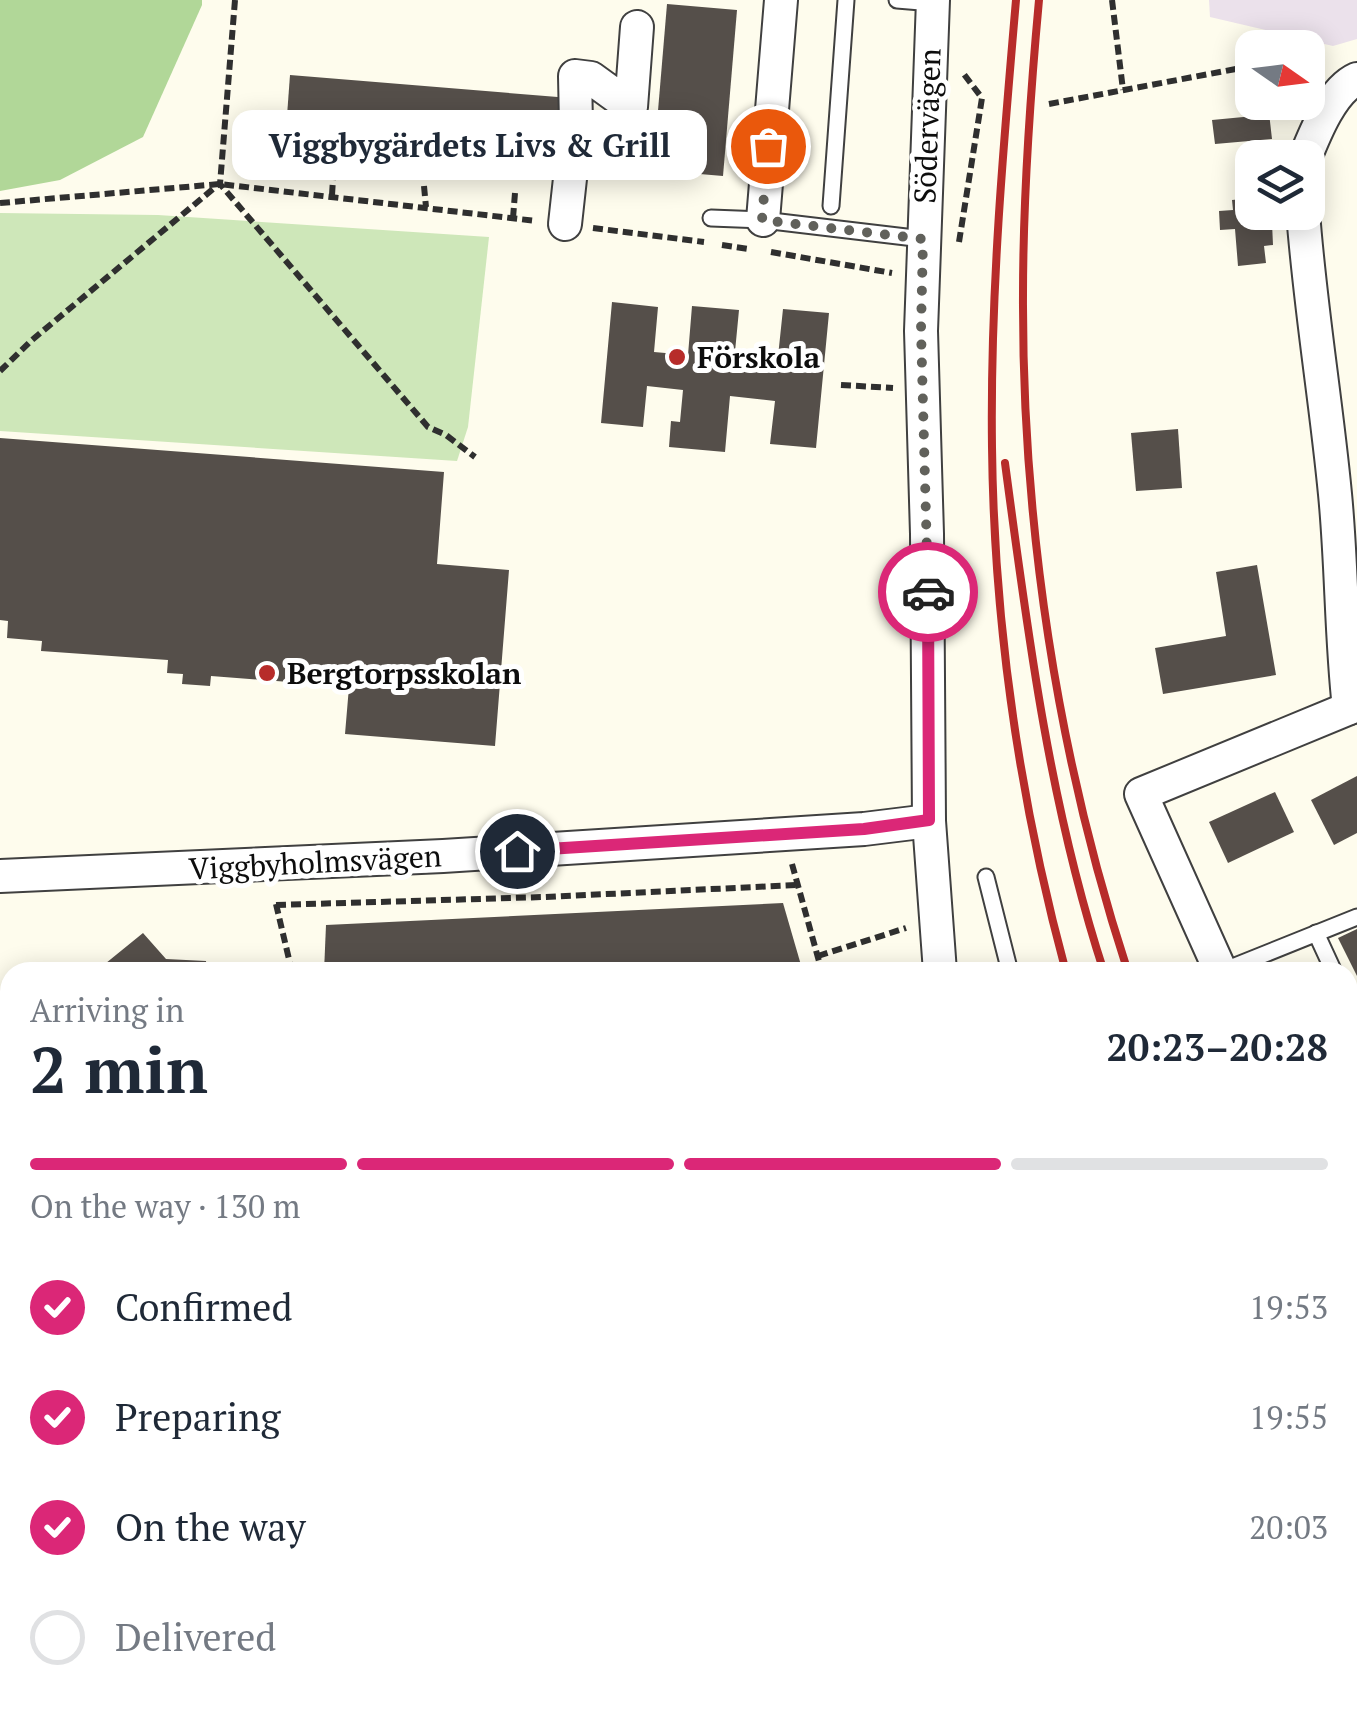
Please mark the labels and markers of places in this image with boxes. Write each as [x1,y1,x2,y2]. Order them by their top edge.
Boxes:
pin [726,104,811,189]
callout: Viggbygärdets Livs & Grill [233,111,708,181]
place label: Förskola [697,337,820,377]
marker: Förskola [666,346,688,368]
place label: Bergtorpsskolan [287,653,521,693]
marker: Bergtorpsskolan [256,662,278,684]
pin [475,809,560,894]

